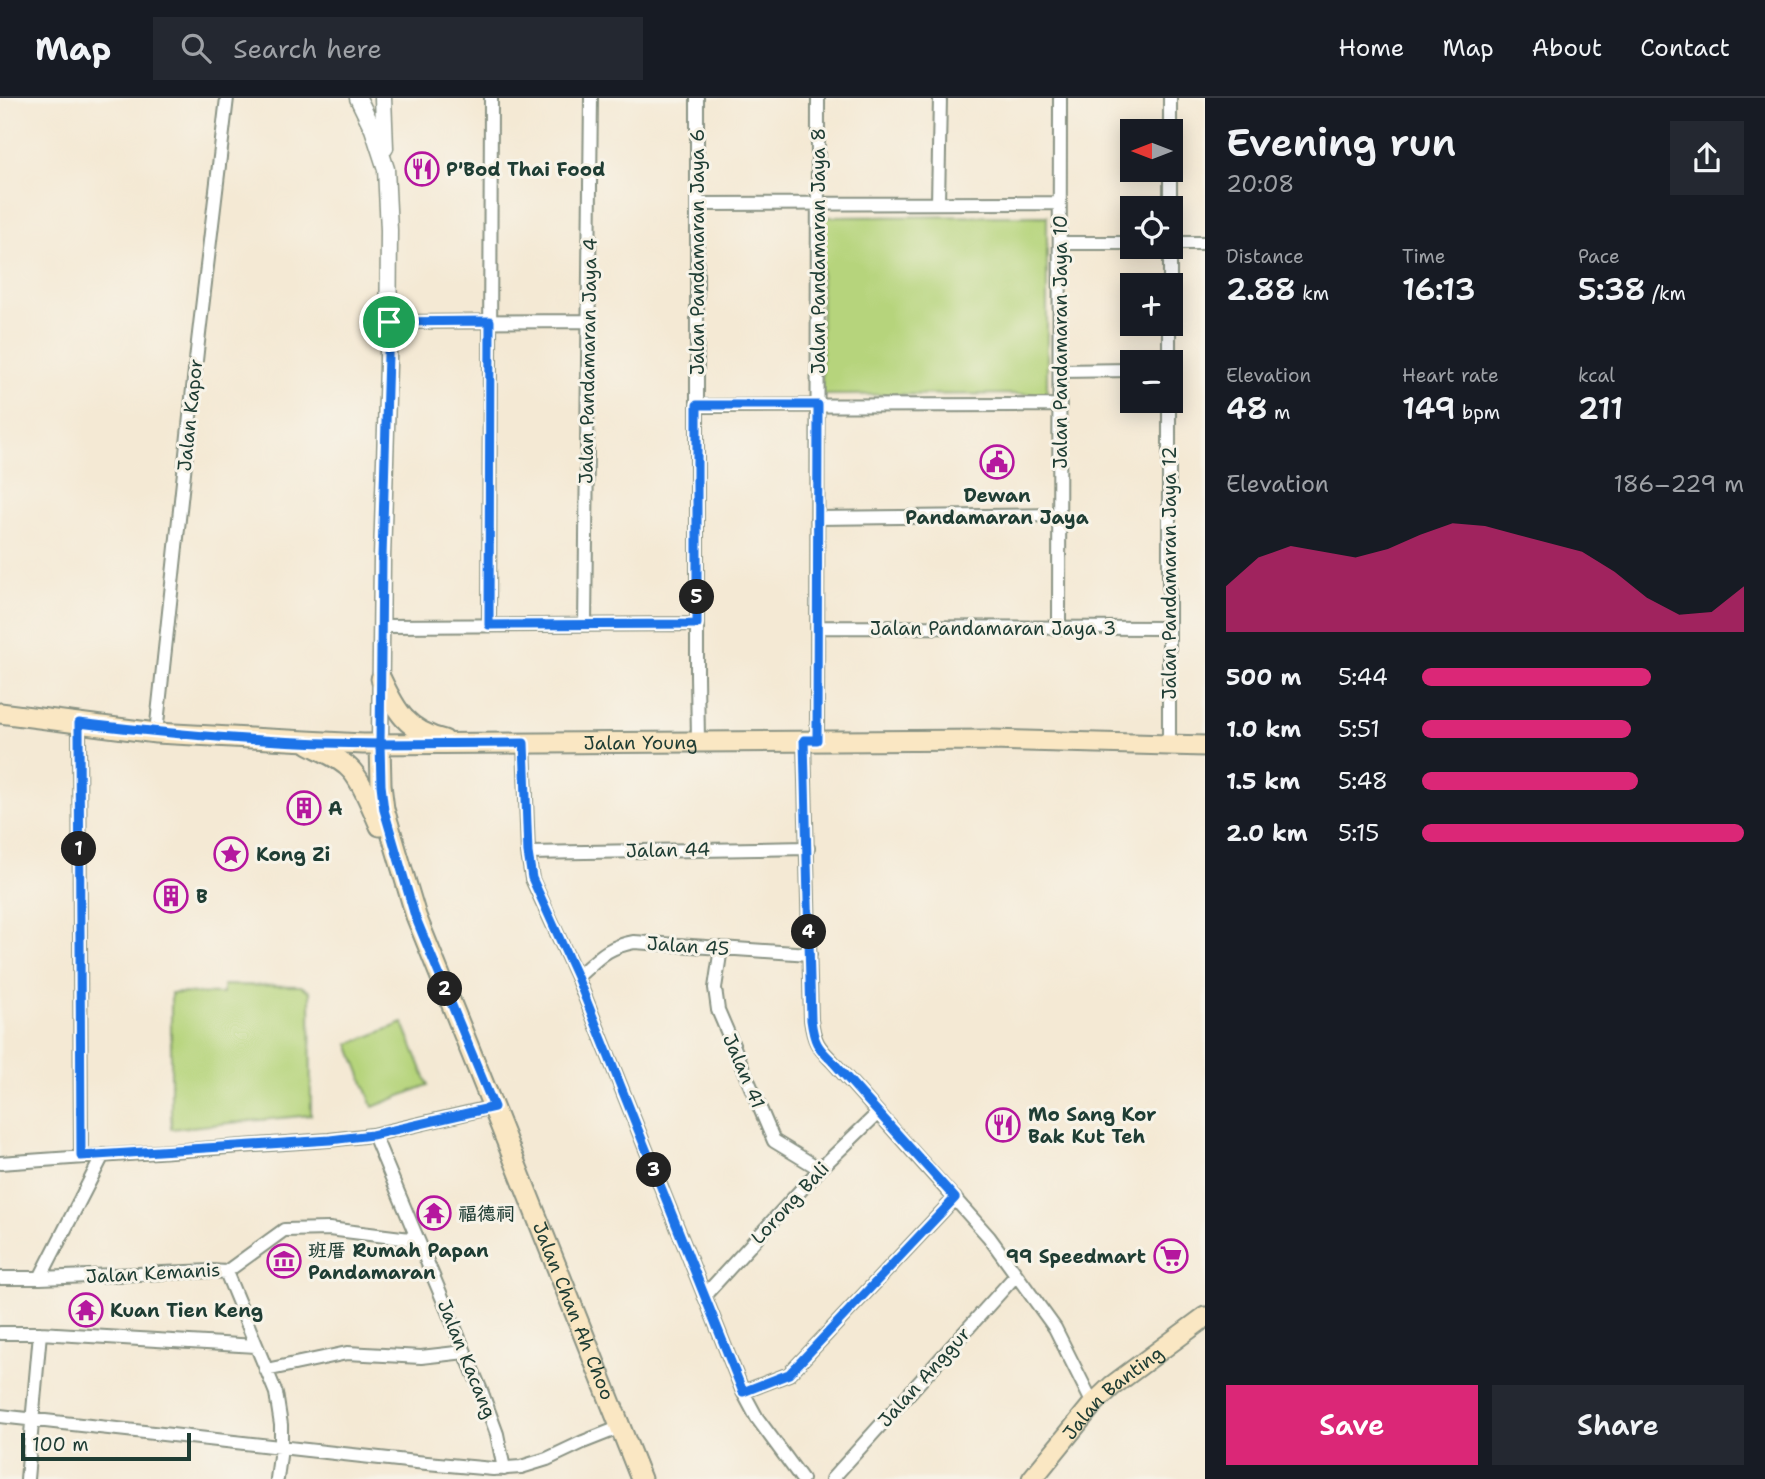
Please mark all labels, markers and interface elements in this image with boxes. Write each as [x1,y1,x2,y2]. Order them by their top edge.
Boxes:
search box [153,17,643,80]
text: Map [35,26,111,71]
icon: search [177,29,215,67]
text: Search here [233,31,382,66]
text: Home [1338,32,1404,64]
text: Map [1442,32,1494,64]
text: About [1532,32,1602,64]
text: Contact [1640,32,1730,64]
text: Evening run [1226,117,1456,168]
north arrow [1120,119,1183,182]
map controls [1120,119,1183,413]
button: share [1670,121,1744,195]
street label: Jalan Pandamaran Jaya 8 [806,128,831,374]
street label: Jalan Pandamaran Jaya 6 [685,129,710,375]
restaurant icon: P'Bod Thai Food [403,150,441,188]
place label: P'Bod Thai Food [446,157,605,182]
text: 20:08 [1226,169,1294,199]
button: locate [1120,196,1183,259]
street label: Jalan Pandamaran Jaya 10 [1048,215,1073,469]
street label: Jalan Pandamaran Jaya 4 [573,238,603,484]
text: Distance [1226,244,1304,269]
text: Time [1402,244,1446,269]
text: Pace [1578,244,1620,269]
text: 2.88 [1226,269,1296,310]
text: 16:13 [1402,269,1475,310]
text: 5:38 [1578,269,1645,310]
button: + [1120,273,1183,336]
text: km [1296,281,1329,306]
text: /km [1645,281,1686,306]
pin [359,292,419,352]
icon: arrive [370,303,408,341]
button: − [1120,350,1183,413]
street label: Jalan Kapor [172,357,208,473]
text: Elevation [1226,363,1311,388]
text: Heart rate [1402,363,1499,388]
text: kcal [1578,363,1615,388]
text: 48 [1226,388,1268,429]
text: 149 [1402,388,1455,429]
text: 211 [1578,388,1623,429]
text: m [1268,400,1291,425]
text: bpm [1455,400,1500,425]
public building icon: Dewan Pandamaran Jaya [978,443,1016,481]
street label: Jalan Pandamaran Jaya 12 [1157,446,1182,700]
text: Elevation [1226,469,1329,499]
text: 186–229 m [1613,469,1744,499]
place label: Dewan Pandamaran Jaya [905,483,1089,530]
pin: 5 [680,580,714,614]
text: 5 [691,584,702,609]
street label: Jalan Pandamaran Jaya 3 [870,616,1116,641]
text: 500 m [1226,662,1301,692]
text: 5:44 [1338,662,1388,692]
text: 1.0 km [1226,714,1301,744]
text: 5:51 [1338,714,1380,744]
street label: Jalan Young [583,729,697,755]
text: 1.5 km [1226,766,1300,796]
text: 5:48 [1338,766,1388,796]
building icon: A [285,789,323,827]
place label: A [328,796,343,821]
text: 2.0 km [1226,818,1308,848]
text: 5:15 [1338,818,1379,848]
pin: 1 [62,832,96,866]
place icon: Kong Zi [212,835,250,873]
text: 1 [74,836,83,861]
street label: Jalan 44 [625,837,711,863]
place label: Kong Zi [256,842,330,867]
building icon: B [152,877,190,915]
place label: B [196,884,208,909]
pin: 4 [792,914,826,950]
text: 4 [802,919,815,944]
street label: Jalan 45 [646,931,730,961]
pin: 2 [428,972,462,1006]
text: 2 [438,976,451,1001]
street label: Jalan 41 [717,1030,771,1112]
place label: Mo Sang Kor Bak Kut Teh [1028,1102,1157,1149]
restaurant icon: Mo Sang Kor Bak Kut Teh [984,1106,1022,1144]
pin: 3 [636,1152,672,1188]
street label: Lorong Bali [745,1156,835,1250]
text: 3 [647,1157,660,1182]
temple icon: 福德祠 [415,1194,453,1232]
place label: 福德祠 [458,1201,515,1226]
street label: Jalan Chan Ah Choo [527,1218,621,1403]
supermarket icon: 99 Speedmart [1152,1237,1190,1275]
place label: 班厝 Rumah Papan Pandamaran [308,1238,489,1285]
museum icon: 班厝 Rumah Papan Pandamaran [265,1242,303,1280]
place label: 99 Speedmart [1006,1244,1146,1269]
street label: Jalan Kemanis [85,1257,221,1289]
temple icon: Kuan Tien Keng [67,1291,105,1329]
street label: Jalan Kacang [432,1296,502,1422]
place label: Kuan Tien Keng [110,1298,263,1323]
street label: Jalan Anggur [872,1322,976,1432]
street label: Jalan Banting [1057,1340,1168,1445]
button: Save [1226,1385,1478,1465]
button: Share [1492,1385,1744,1465]
scale bar [21,1430,191,1462]
text: 100 m [32,1432,89,1457]

